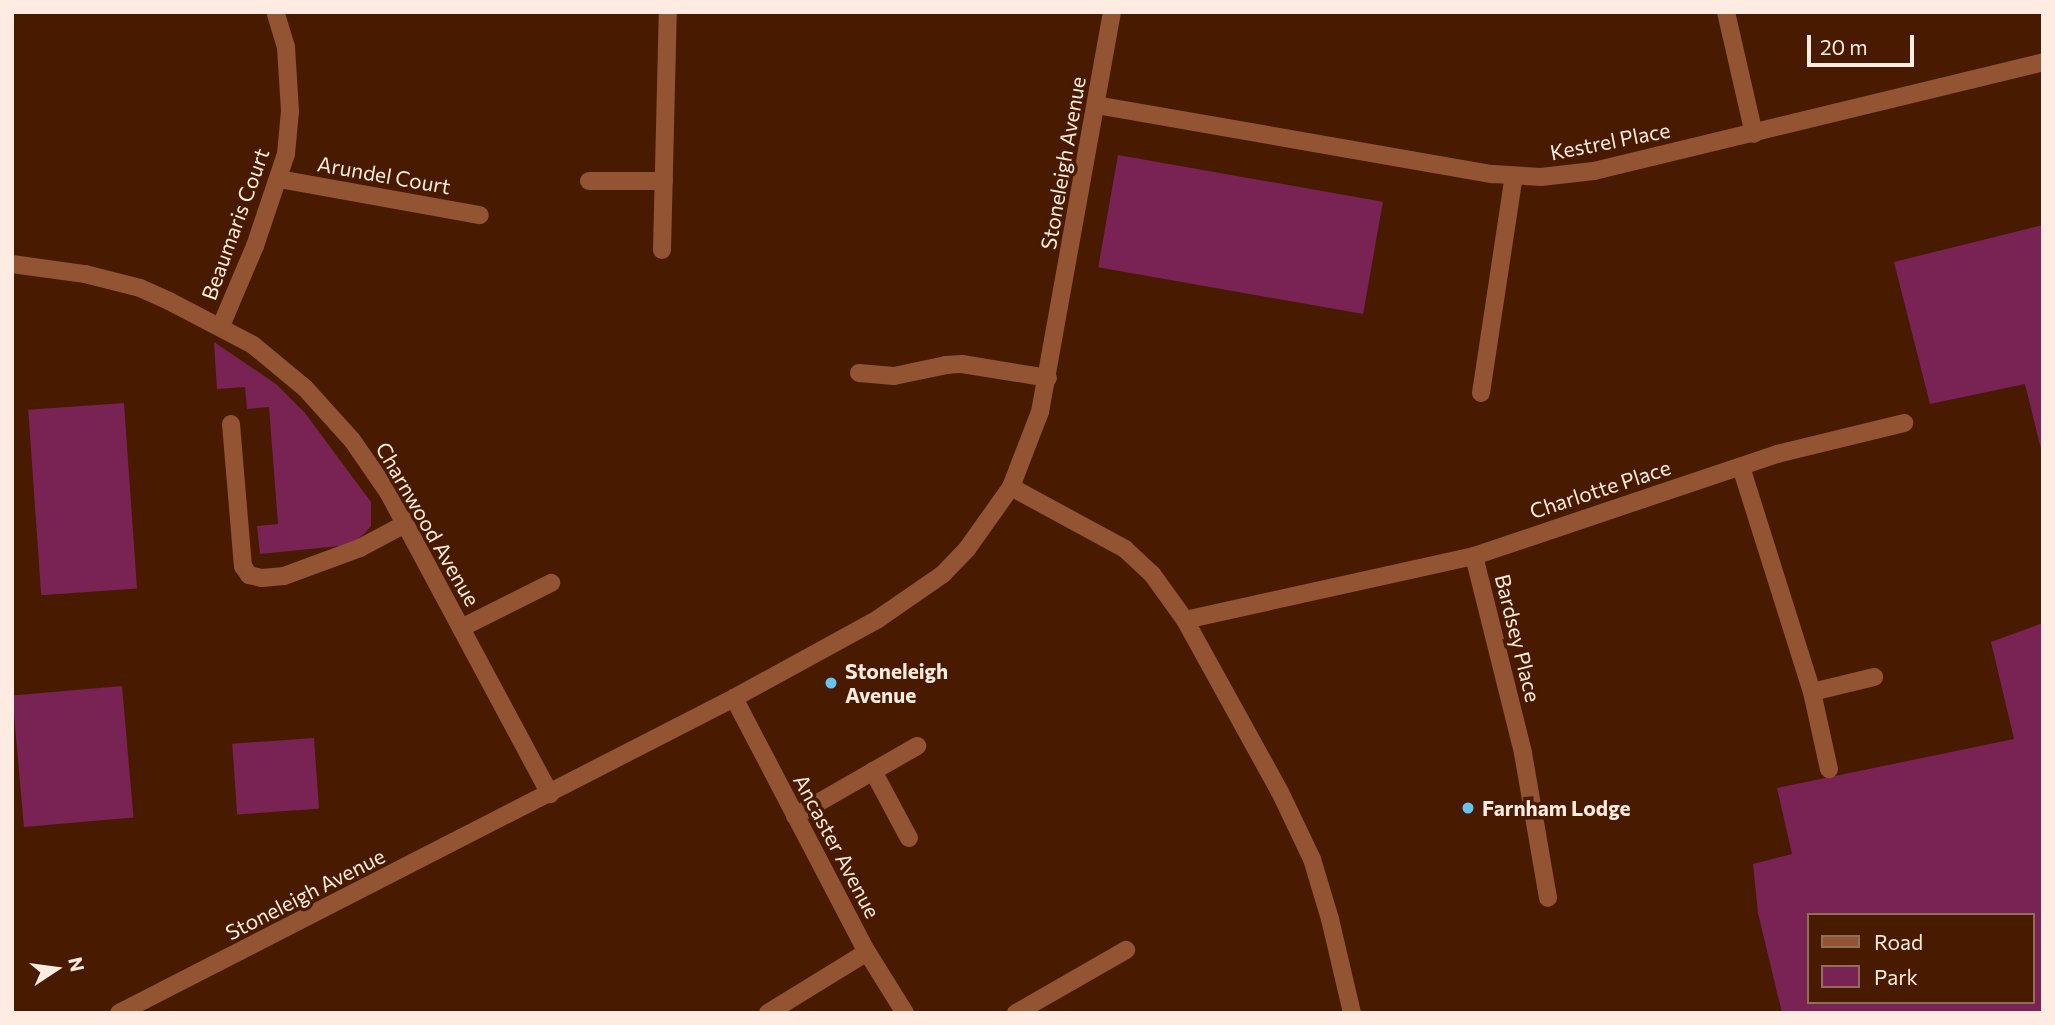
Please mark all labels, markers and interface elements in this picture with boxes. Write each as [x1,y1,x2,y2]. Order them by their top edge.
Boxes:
scale bar [1810,21,1917,65]
text: 20 m [1820,34,1868,59]
street label: Stoneleigh Avenue [1035,74,1091,252]
street label: Kestrel Place [1548,117,1672,165]
street label: Beaumaris Court [196,145,274,303]
street label: Arundel Court [315,151,453,199]
street label: Charnwood Avenue [371,437,485,611]
street label: Charlotte Place [1526,454,1674,524]
street label: Bardsey Place [1490,571,1546,705]
place label: Stoneleigh Avenue [845,658,948,708]
marker: Stoneleigh Avenue [823,675,839,691]
street label: Ancaster Avenue [788,770,886,922]
place label: Farnham Lodge [1482,795,1631,821]
marker: Farnham Lodge [1460,800,1476,816]
street label: Stoneleigh Avenue [221,843,389,945]
legend [1806,913,2034,1004]
text: Road [1874,929,1923,954]
north arrow [21,934,91,1004]
text: N [64,955,90,974]
text: Park [1874,964,1918,989]

